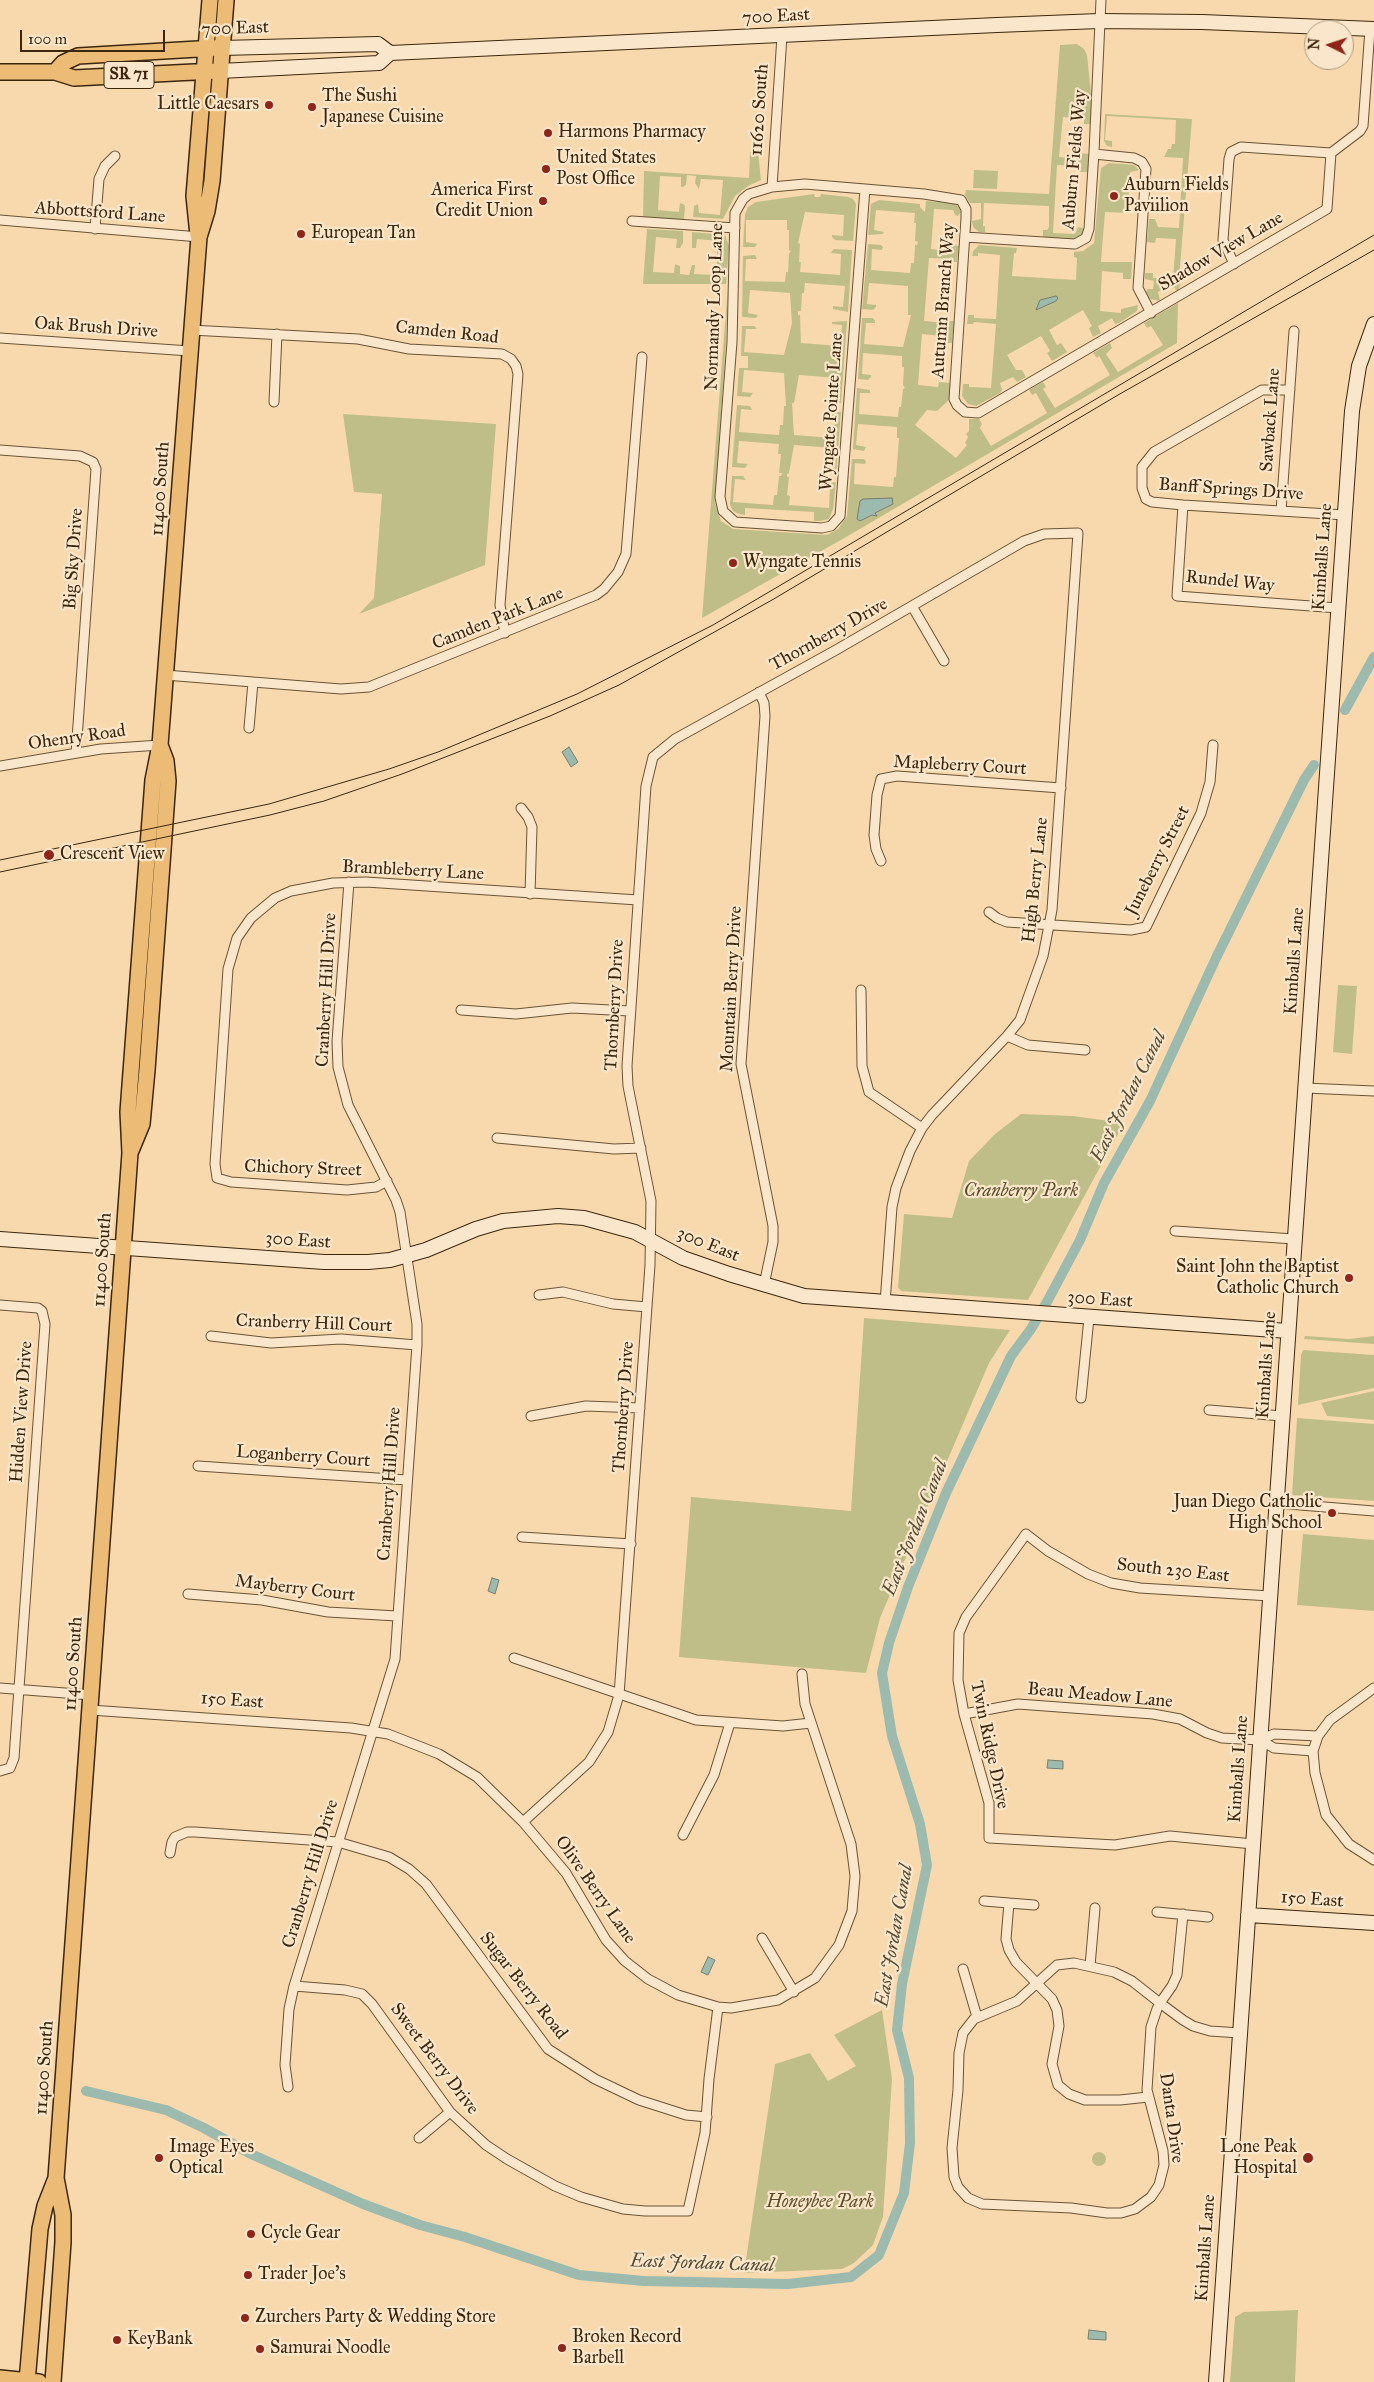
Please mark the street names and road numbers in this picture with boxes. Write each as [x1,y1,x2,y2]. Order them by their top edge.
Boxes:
street label: 700 East [742,4,810,30]
street label: 700 East [201,17,269,41]
road number: SR 71 [104,62,154,88]
street label: 11620 South [746,63,774,157]
street label: Auburn Fields Way [1058,89,1092,231]
street label: Abbottsford Lane [34,198,166,228]
street label: Shadow View Lane [1155,208,1287,296]
street label: Normandy Loop Lane [701,223,729,391]
street label: Autumn Branch Way [928,223,960,379]
street label: Oak Brush Drive [33,313,159,343]
street label: Camden Road [394,317,500,349]
street label: Wyngate Pointe Lane [816,332,848,492]
street label: Sawback Lane [1257,367,1285,473]
street label: 11400 South [147,441,175,537]
street label: Banff Springs Drive [1158,474,1304,506]
street label: Kimballs Lane [1308,503,1338,611]
street label: Big Sky Drive [60,508,88,610]
street label: Rundel Way [1185,567,1275,597]
street label: Camden Park Lane [429,583,567,655]
street label: Thornberry Drive [766,594,892,676]
street label: Ohenry Road [27,720,127,756]
street label: Mapleberry Court [893,752,1027,780]
street label: Juneberry Street [1121,802,1195,920]
street label: High Berry Lane [1019,816,1053,944]
street label: Brambleberry Lane [341,856,485,886]
street label: Mountain Berry Drive [717,905,747,1073]
street label: Kimballs Lane [1280,907,1310,1015]
street label: Cranberry Hill Drive [312,912,342,1068]
street label: Thornberry Drive [601,939,629,1071]
street label: Chichory Street [244,1156,362,1182]
street label: 11400 South [89,1212,117,1308]
street label: 300 East [674,1223,742,1267]
street label: 300 East [265,1228,331,1254]
street label: 300 East [1067,1287,1133,1313]
street label: Cranberry Hill Court [235,1310,393,1338]
street label: Kimballs Lane [1252,1311,1282,1419]
street label: Hidden View Drive [6,1341,38,1483]
street label: Thornberry Drive [609,1341,639,1473]
street label: Cranberry Hill Drive [374,1406,406,1562]
street label: Loganberry Court [235,1442,371,1472]
street label: South 230 East [1116,1554,1230,1588]
street label: Mayberry Court [234,1571,356,1607]
street label: 11400 South [60,1616,88,1712]
street label: Twin Ridge Drive [965,1679,1013,1811]
street label: Beau Meadow Lane [1026,1679,1174,1713]
street label: 150 East [200,1688,264,1714]
street label: Kimballs Lane [1224,1715,1254,1823]
street label: Cranberry Hill Drive [278,1797,344,1951]
street label: Olive Berry Lane [550,1832,640,1948]
street label: 150 East [1280,1887,1344,1913]
street label: Sugar Berry Road [474,1928,572,2044]
street label: Sweet Berry Drive [385,1999,483,2119]
street label: 11400 South [31,2020,59,2116]
street label: Danta Drive [1154,2071,1188,2165]
street label: Kimballs Lane [1191,2194,1221,2302]

